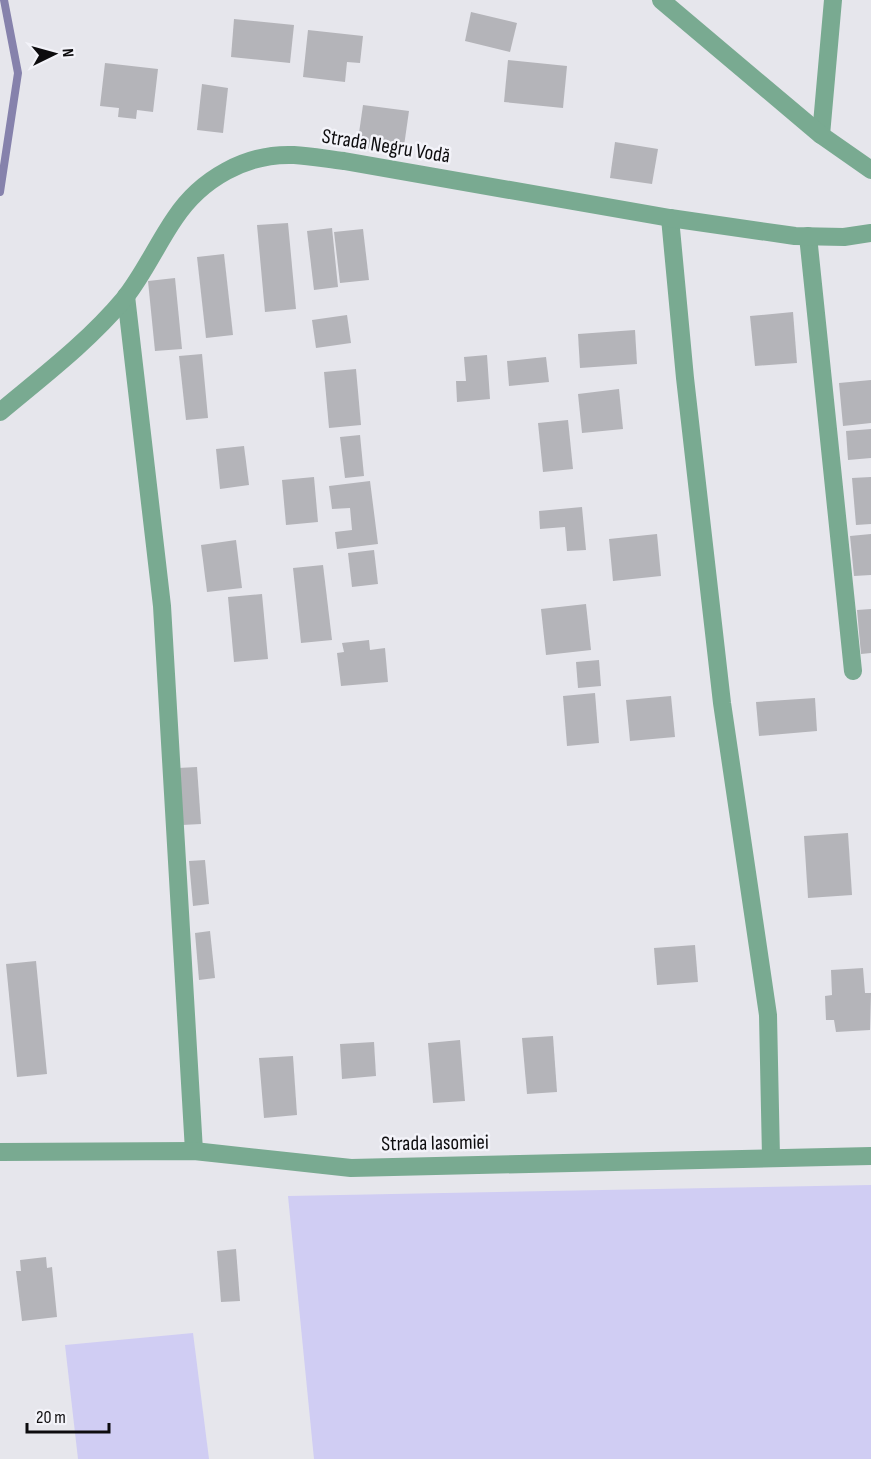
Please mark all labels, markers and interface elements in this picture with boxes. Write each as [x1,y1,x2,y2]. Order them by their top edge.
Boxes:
north arrow [24,24,84,84]
text: N [58,48,77,58]
street label: Strada Negru Vodă [320,124,452,168]
street label: Strada Iasomiei [381,1130,489,1156]
scale bar [27,1396,110,1434]
text: 20 m [36,1407,66,1428]

